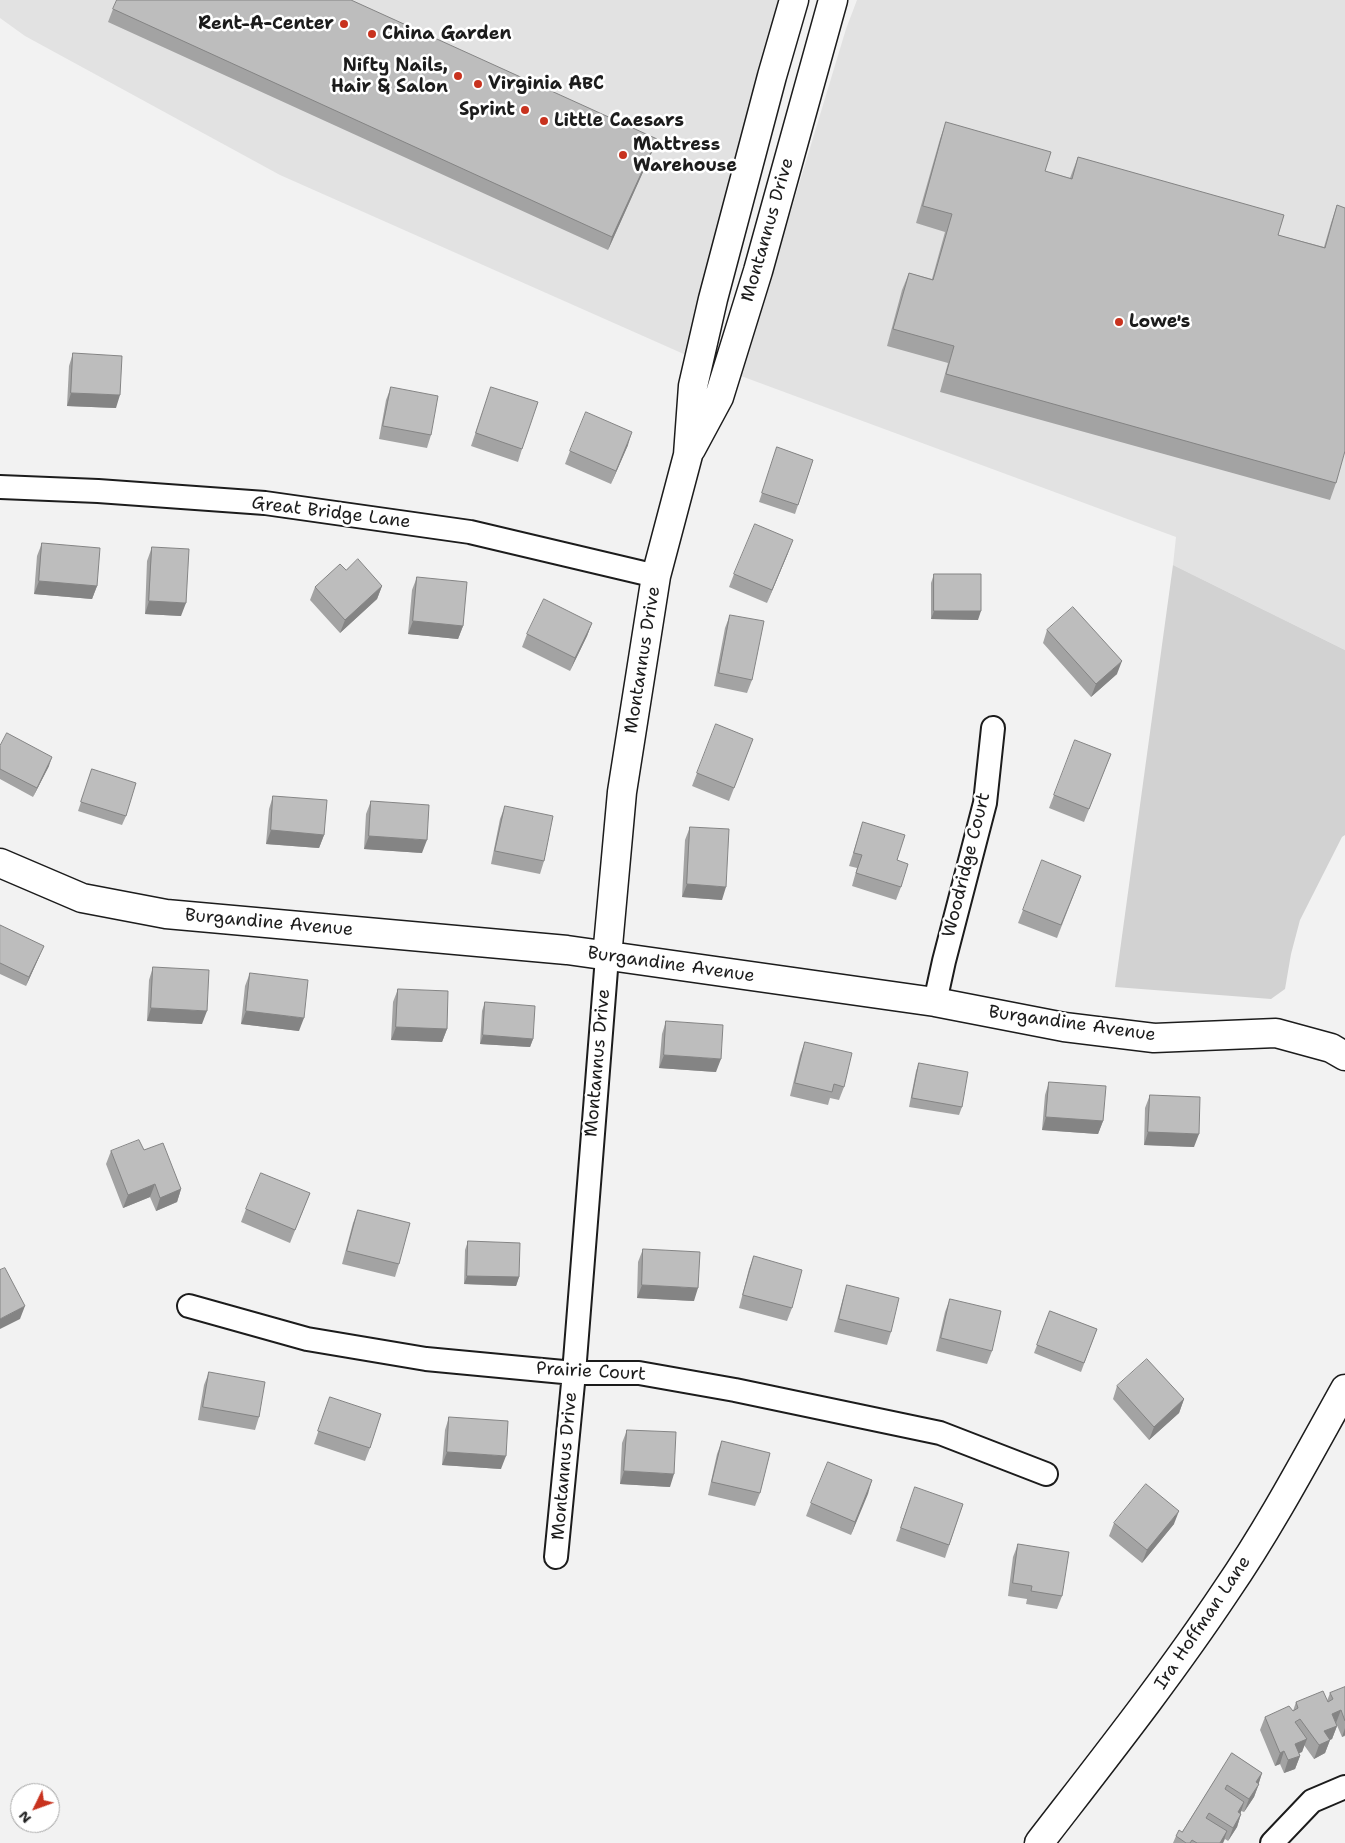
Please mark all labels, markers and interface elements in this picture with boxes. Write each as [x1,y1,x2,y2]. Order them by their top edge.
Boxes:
place label: Rent-A-Center [198,13,334,35]
marker: Rent-A-Center [338,18,350,30]
place label: China Garden [382,23,511,45]
marker: China Garden [366,28,378,40]
place label: Nifty Nails, Hair & Salon [331,55,448,98]
marker: Nifty Nails, Hair & Salon [452,70,464,82]
place label: Virginia ABC [488,73,604,95]
marker: Virginia ABC [472,78,484,90]
place label: Sprint [459,99,515,121]
marker: Sprint [519,104,531,116]
place label: Little Caesars [554,110,684,132]
marker: Little Caesars [538,115,550,127]
place label: Mattress Warehouse [633,134,737,176]
marker: Mattress Warehouse [617,149,629,161]
street label: Montannus Drive [737,156,799,304]
place label: Lowe's [1129,311,1190,333]
marker: Lowe's [1113,316,1125,328]
street label: Great Bridge Lane [250,493,412,533]
street label: Montannus Drive [621,585,665,735]
street label: Woodridge Court [939,790,995,940]
street label: Burgandine Avenue [184,905,354,941]
street label: Burgandine Avenue [586,943,756,987]
street label: Montannus Drive [581,988,615,1138]
street label: Burgandine Avenue [987,1002,1157,1046]
street label: Prairie Court [536,1358,646,1386]
street label: Montannus Drive [548,1391,582,1541]
street label: Ira Hoffman Lane [1150,1552,1256,1694]
north arrow [10,1783,60,1833]
text: N [14,1807,35,1828]

